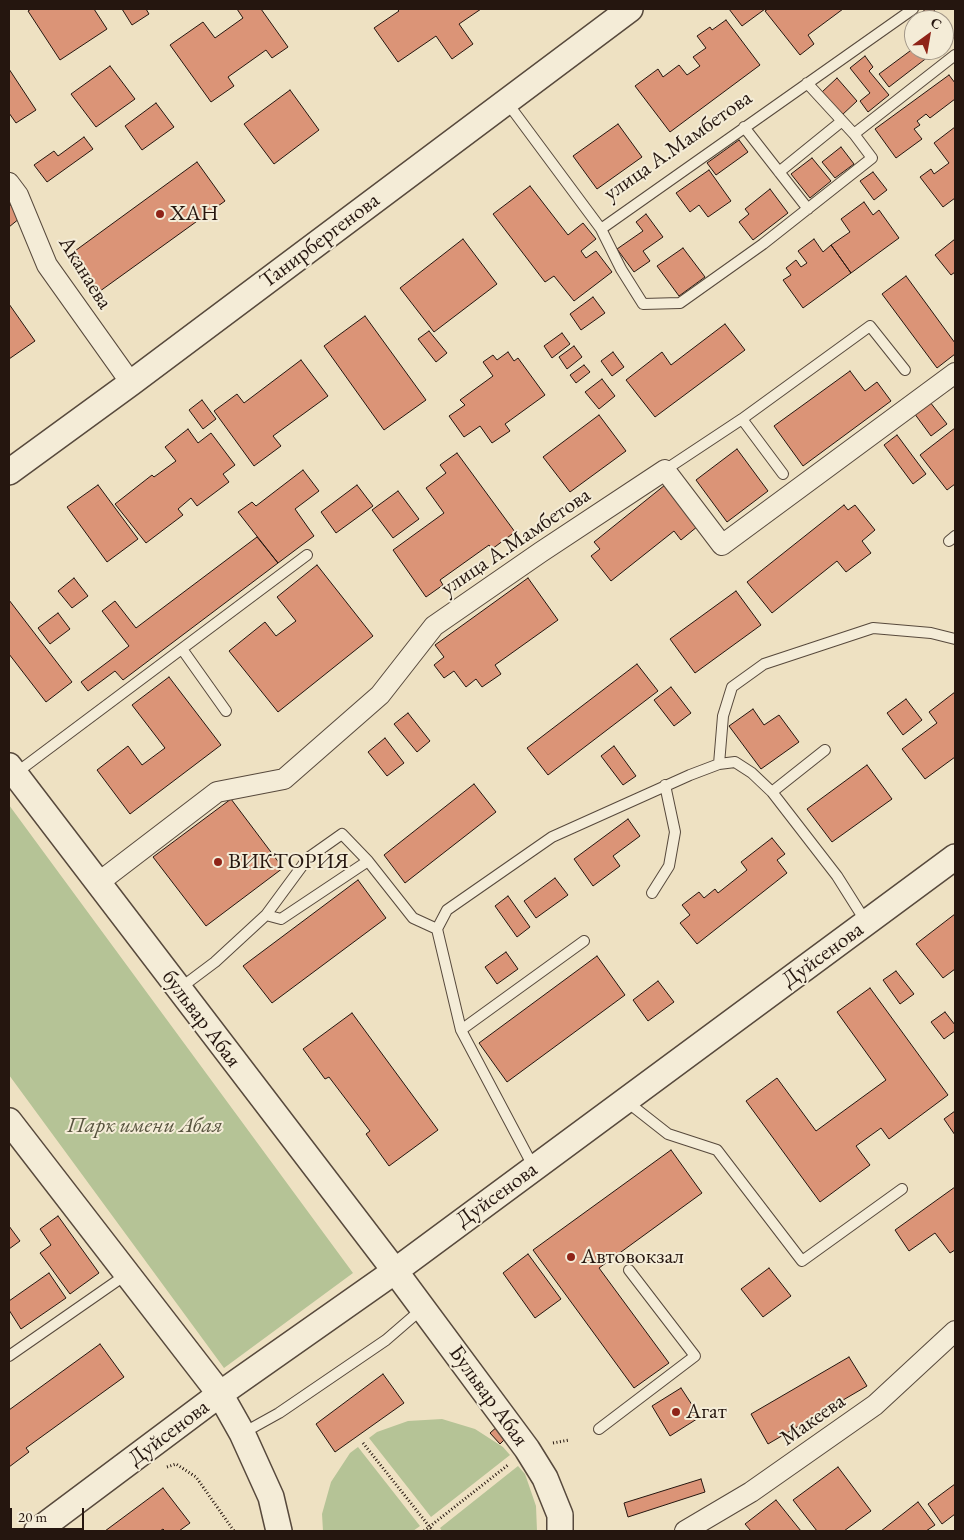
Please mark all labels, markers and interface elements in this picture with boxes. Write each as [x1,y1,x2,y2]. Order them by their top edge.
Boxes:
north arrow [904,10,954,60]
text: С [927,13,945,33]
street label: улица А.Мамбетова [599,85,757,207]
street label: Танирбергенова [255,187,385,295]
place label: ХАН [170,201,219,227]
marker: ХАН [154,208,166,220]
street label: Аканаева [52,232,118,314]
street label: улица А.Мамбетова [436,482,596,602]
place label: ВИКТОРИЯ [228,849,349,875]
marker: ВИКТОРИЯ [212,856,224,868]
street label: Дуйсенова [777,917,869,993]
street label: бульвар Абая [156,965,246,1073]
park label: Парк имени Абая [67,1113,223,1139]
street label: Дуйсенова [451,1157,543,1233]
place label: Автовокзал [581,1244,684,1270]
marker: Автовокзал [565,1251,577,1263]
street label: Бульвар Абая [443,1340,533,1452]
street label: Макеева [775,1388,851,1452]
street label: Дуйсенова [123,1394,215,1472]
place label: Агат [686,1399,727,1425]
marker: Агат [670,1406,682,1418]
scale bar [12,1498,86,1530]
text: 20 m [18,1507,47,1526]

